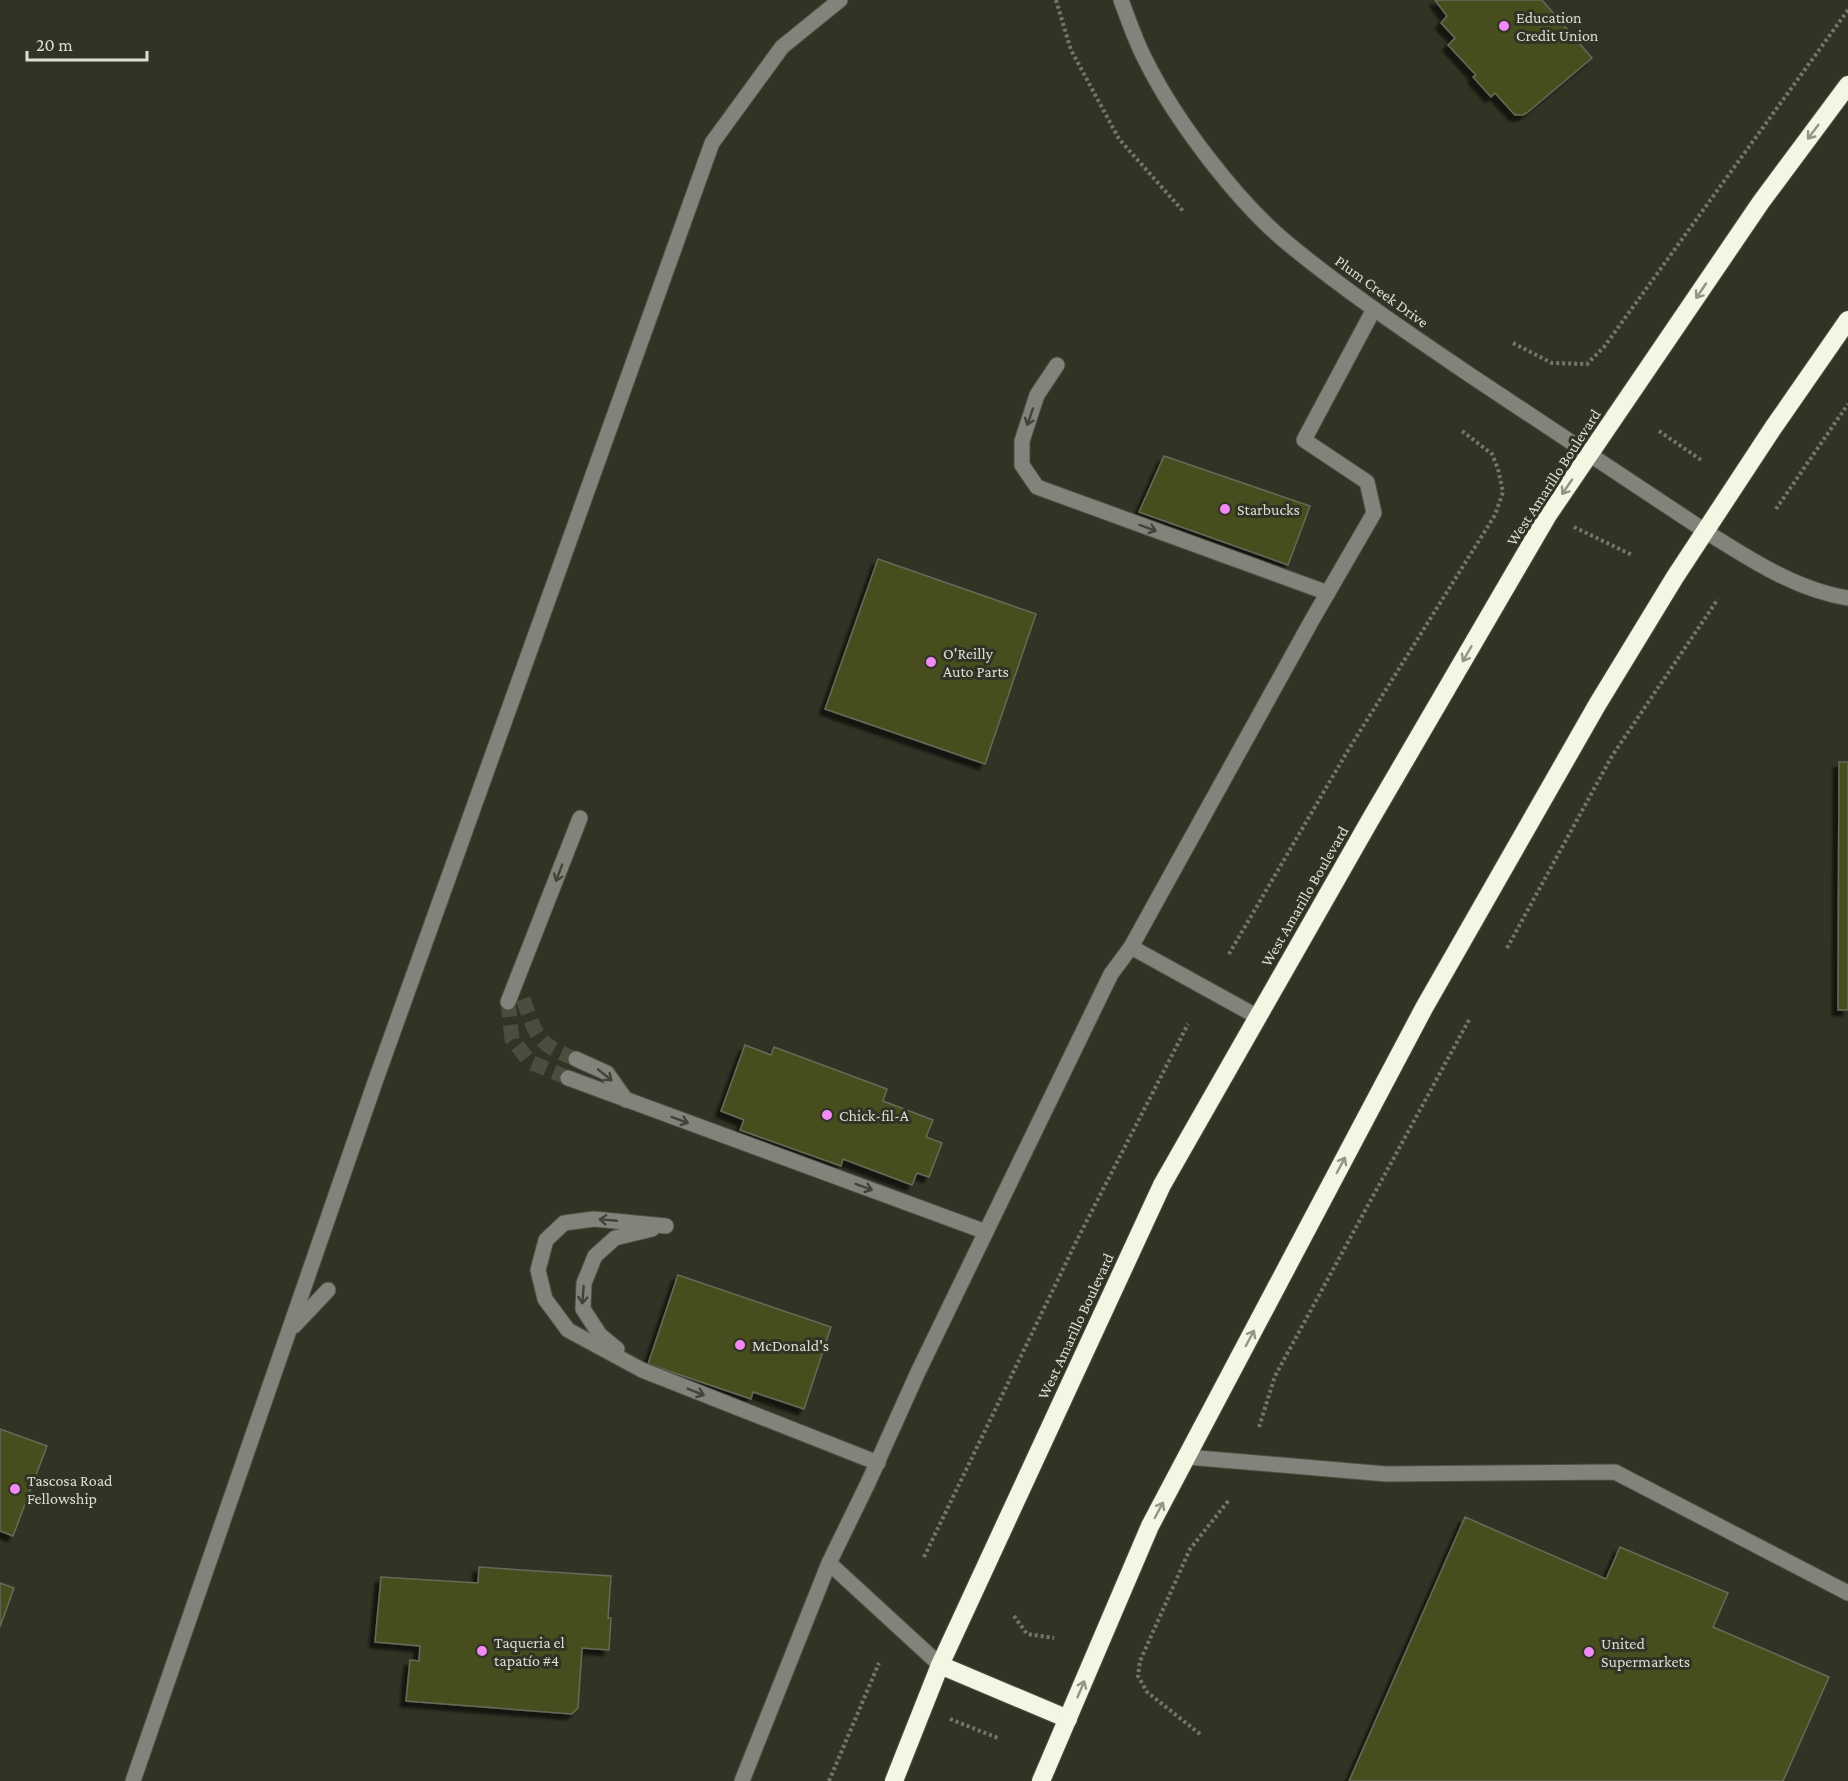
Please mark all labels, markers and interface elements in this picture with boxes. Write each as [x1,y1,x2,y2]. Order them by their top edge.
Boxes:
place label: Education Credit Union [1516,9,1599,44]
marker: Education Credit Union [1497,19,1511,33]
scale bar [27,24,147,62]
text: 20 m [36,35,73,55]
one-way arrow [1807,124,1819,140]
street label: Plum Creek Drive [1332,252,1432,331]
one-way arrow [1694,283,1707,300]
street label: West Amarillo Boulevard [1503,405,1604,549]
one-way arrow [1024,407,1035,426]
one-way arrow [1561,479,1573,495]
place label: Starbucks [1237,501,1300,518]
marker: Starbucks [1218,502,1232,516]
one-way arrow [1139,523,1157,534]
place label: O'Reilly Auto Parts [943,645,1009,680]
one-way arrow [1461,645,1473,662]
marker: O'Reilly Auto Parts [924,655,938,669]
street label: West Amarillo Boulevard [1257,823,1352,969]
one-way arrow [552,863,563,881]
one-way arrow [597,1068,613,1081]
place label: Chick-fil-A [839,1107,910,1124]
marker: Chick-fil-A [820,1108,834,1122]
one-way arrow [671,1115,689,1126]
one-way arrow [1336,1157,1347,1175]
one-way arrow [854,1183,872,1194]
one-way arrow [599,1215,619,1226]
street label: West Amarillo Boulevard [1034,1250,1117,1402]
one-way arrow [578,1285,589,1305]
one-way arrow [1245,1329,1256,1347]
place label: McDonald's [752,1337,829,1354]
marker: McDonald's [733,1338,747,1352]
one-way arrow [687,1387,705,1398]
place label: Tascosa Road Fellowship [27,1472,113,1508]
marker: Tascosa Road Fellowship [8,1482,22,1496]
one-way arrow [1153,1502,1165,1519]
place label: Taqueria el tapatío #4 [494,1634,565,1670]
place label: United Supermarkets [1601,1635,1690,1671]
marker: Taqueria el tapatío #4 [475,1644,489,1658]
marker: United Supermarkets [1582,1645,1596,1659]
one-way arrow [1076,1680,1087,1698]

